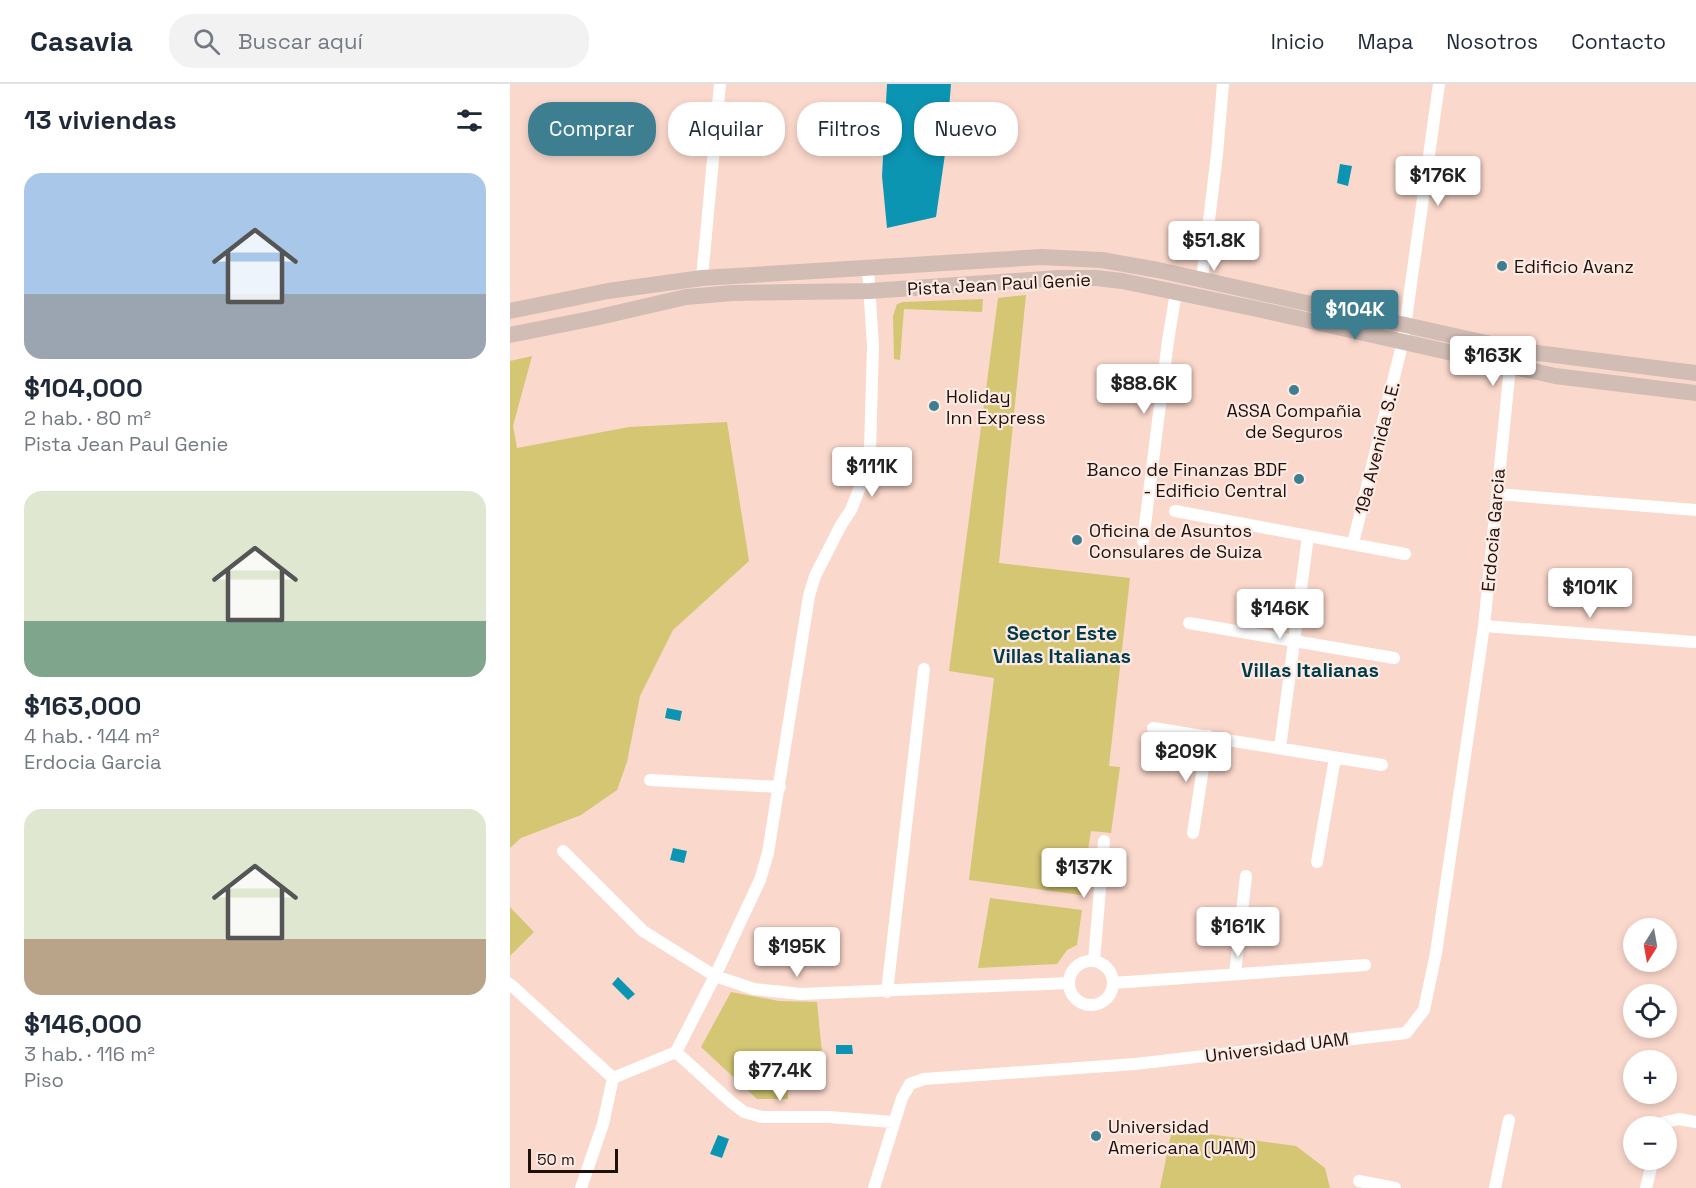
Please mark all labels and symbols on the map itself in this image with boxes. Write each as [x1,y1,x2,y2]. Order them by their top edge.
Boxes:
pin: $176K [1396,156,1480,207]
pin: $51.8K [1165,221,1263,272]
place label: Edificio Avanz [1514,255,1634,278]
marker: Edificio Avanz [1495,259,1509,273]
street label: Pista Jean Paul Genie [907,268,1091,300]
pin: $104K [1313,290,1397,341]
pin: $163K [1451,336,1535,387]
pin: $88.6K [1095,364,1193,415]
street label: 19a Avenida S.E. [1349,379,1405,517]
marker: ASSA Compañia de Seguros [1287,383,1301,397]
place label: Holiday Inn Express [946,385,1046,429]
marker: Holiday Inn Express [927,399,941,413]
place label: ASSA Compañia de Seguros [1227,399,1361,443]
pin: $111K [830,447,914,498]
place label: Banco de Finanzas BDF - Edificio Central [1087,458,1287,502]
street label: Erdocia Garcia [1476,467,1510,593]
marker: Banco de Finanzas BDF - Edificio Central [1292,472,1306,486]
place label: Oficina de Asuntos Consulares de Suiza [1089,519,1262,563]
marker: Oficina de Asuntos Consulares de Suiza [1070,533,1084,547]
pin: $101K [1548,568,1632,619]
pin: $146K [1238,589,1322,640]
district label: Sector Este Villas Italianas [993,620,1131,669]
district label: Villas Italianas [1241,657,1379,683]
pin: $209K [1144,732,1228,783]
pin: $137K [1042,848,1126,899]
pin: $161K [1196,907,1280,958]
north arrow [1623,918,1677,972]
pin: $195K [755,927,839,978]
street label: Universidad UAM [1204,1027,1350,1067]
pin: $77.4K [731,1051,829,1102]
place label: Universidad Americana (UAM) [1108,1115,1256,1159]
marker: Universidad Americana (UAM) [1089,1129,1103,1143]
scale bar [528,1146,618,1174]

